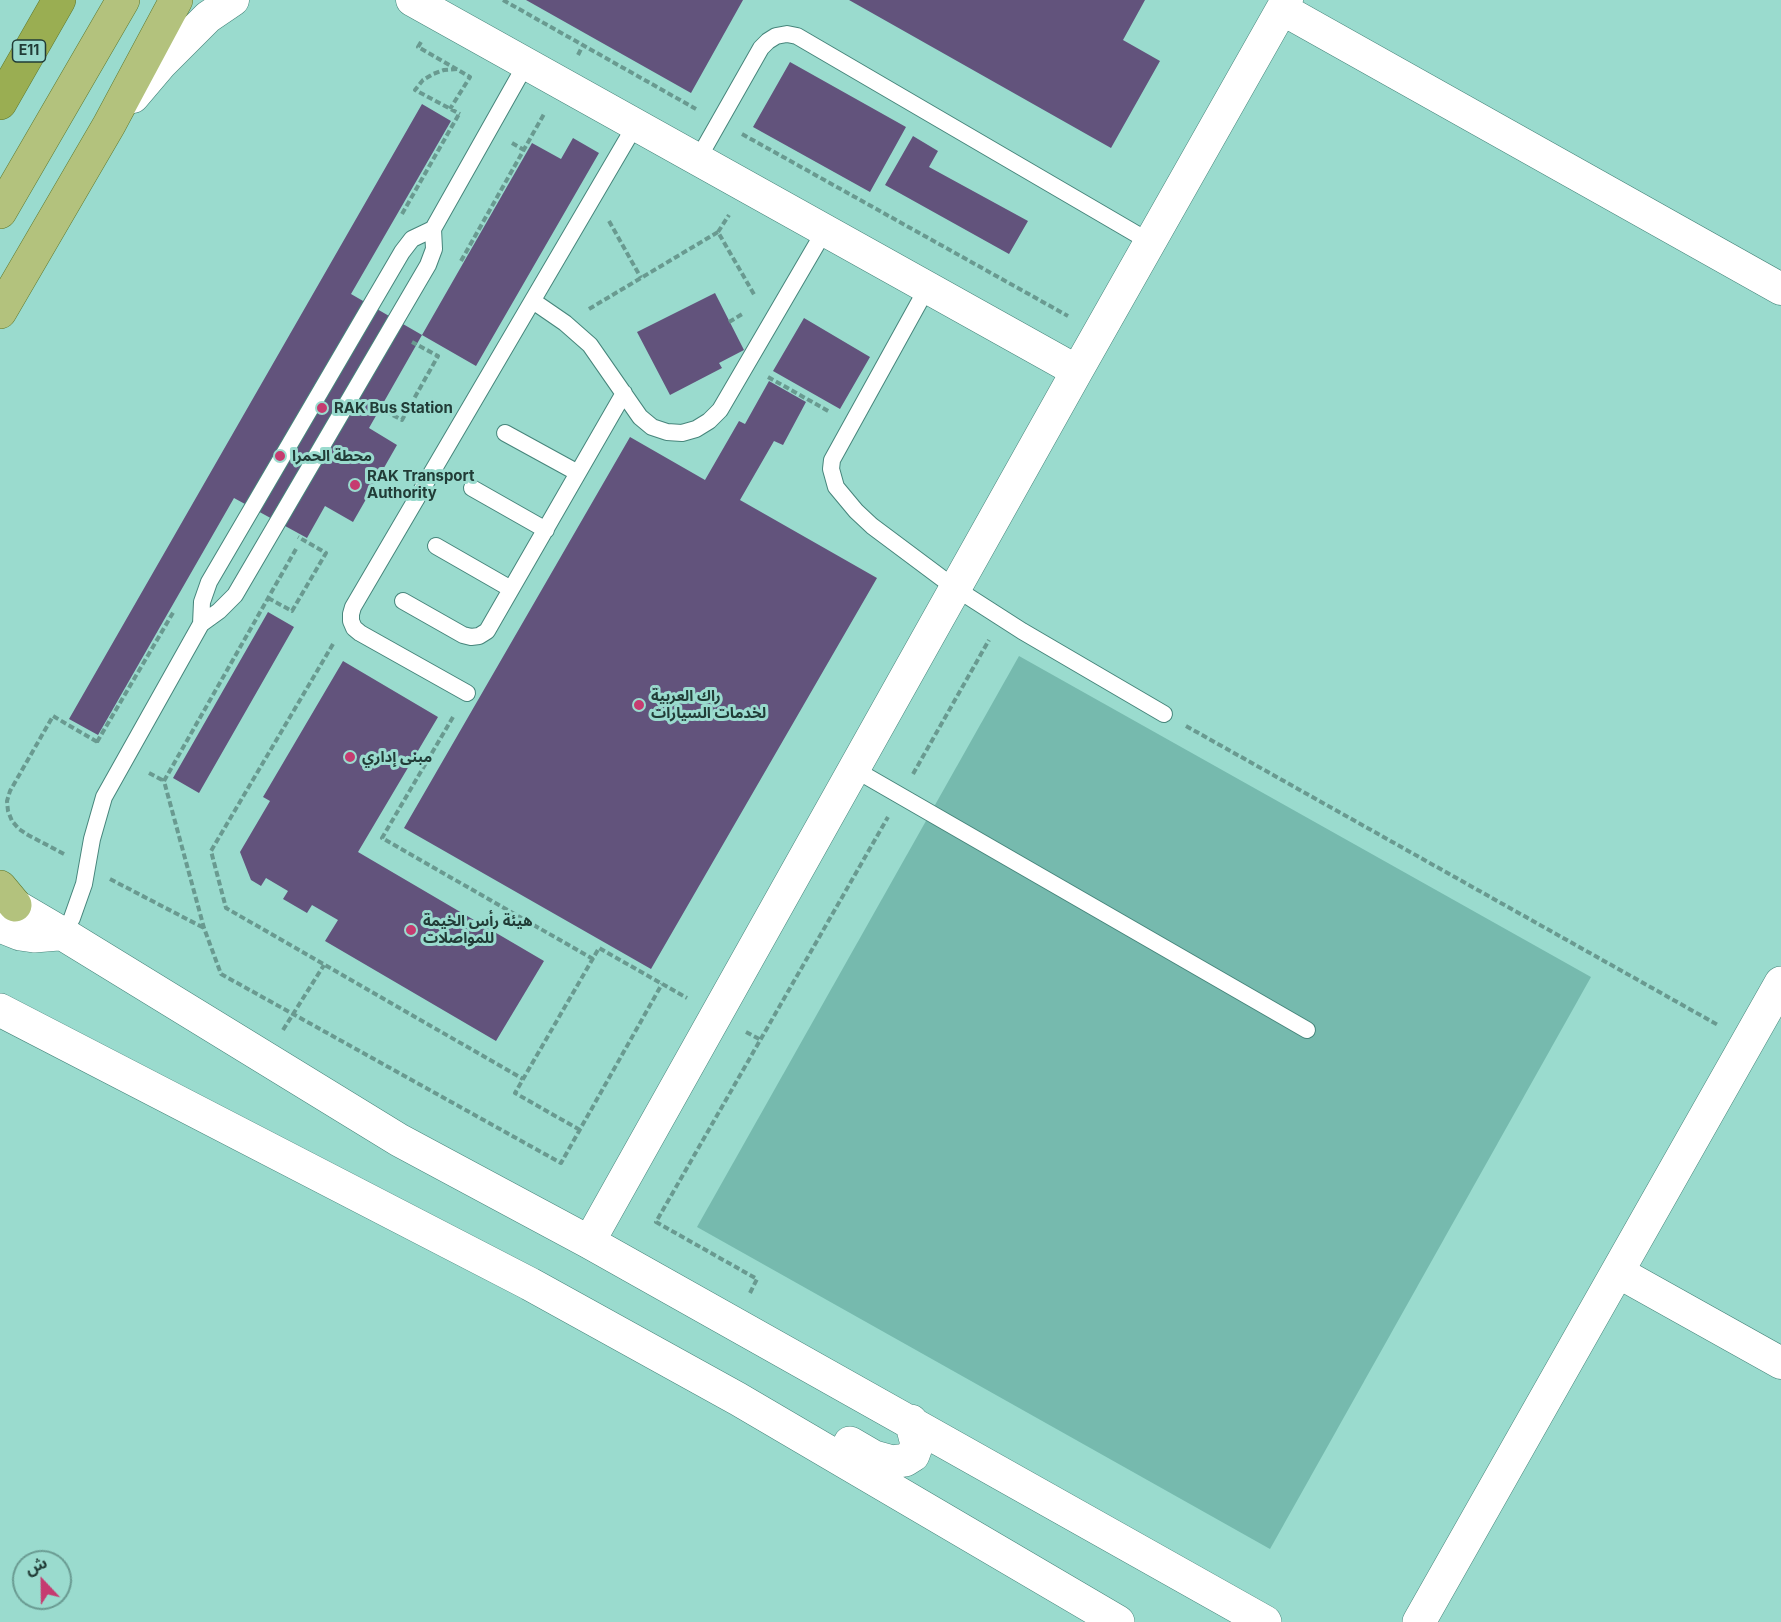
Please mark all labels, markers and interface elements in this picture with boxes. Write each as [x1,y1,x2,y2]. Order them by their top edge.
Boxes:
road number: E11 [12,40,46,62]
place label: RAK Bus Station [334,399,453,417]
marker: RAK Bus Station [315,401,329,415]
place label: محطة الحمرا [292,447,372,465]
marker: محطة الحمرا [273,449,287,463]
place label: RAK Transport Authority [367,467,474,502]
marker: RAK Transport Authority [348,478,362,492]
place label: راك العربية لخدمات السيارات [651,687,766,722]
marker: راك العربية لخدمات السيارات [632,698,646,712]
place label: مبنى إداري [362,748,432,766]
marker: مبنى إداري [343,750,357,764]
place label: هيئة رأس الخيمة للمواصلات [423,912,533,947]
marker: هيئة رأس الخيمة للمواصلات [404,923,418,937]
north arrow [12,1550,72,1610]
text: ش [22,1552,50,1579]

